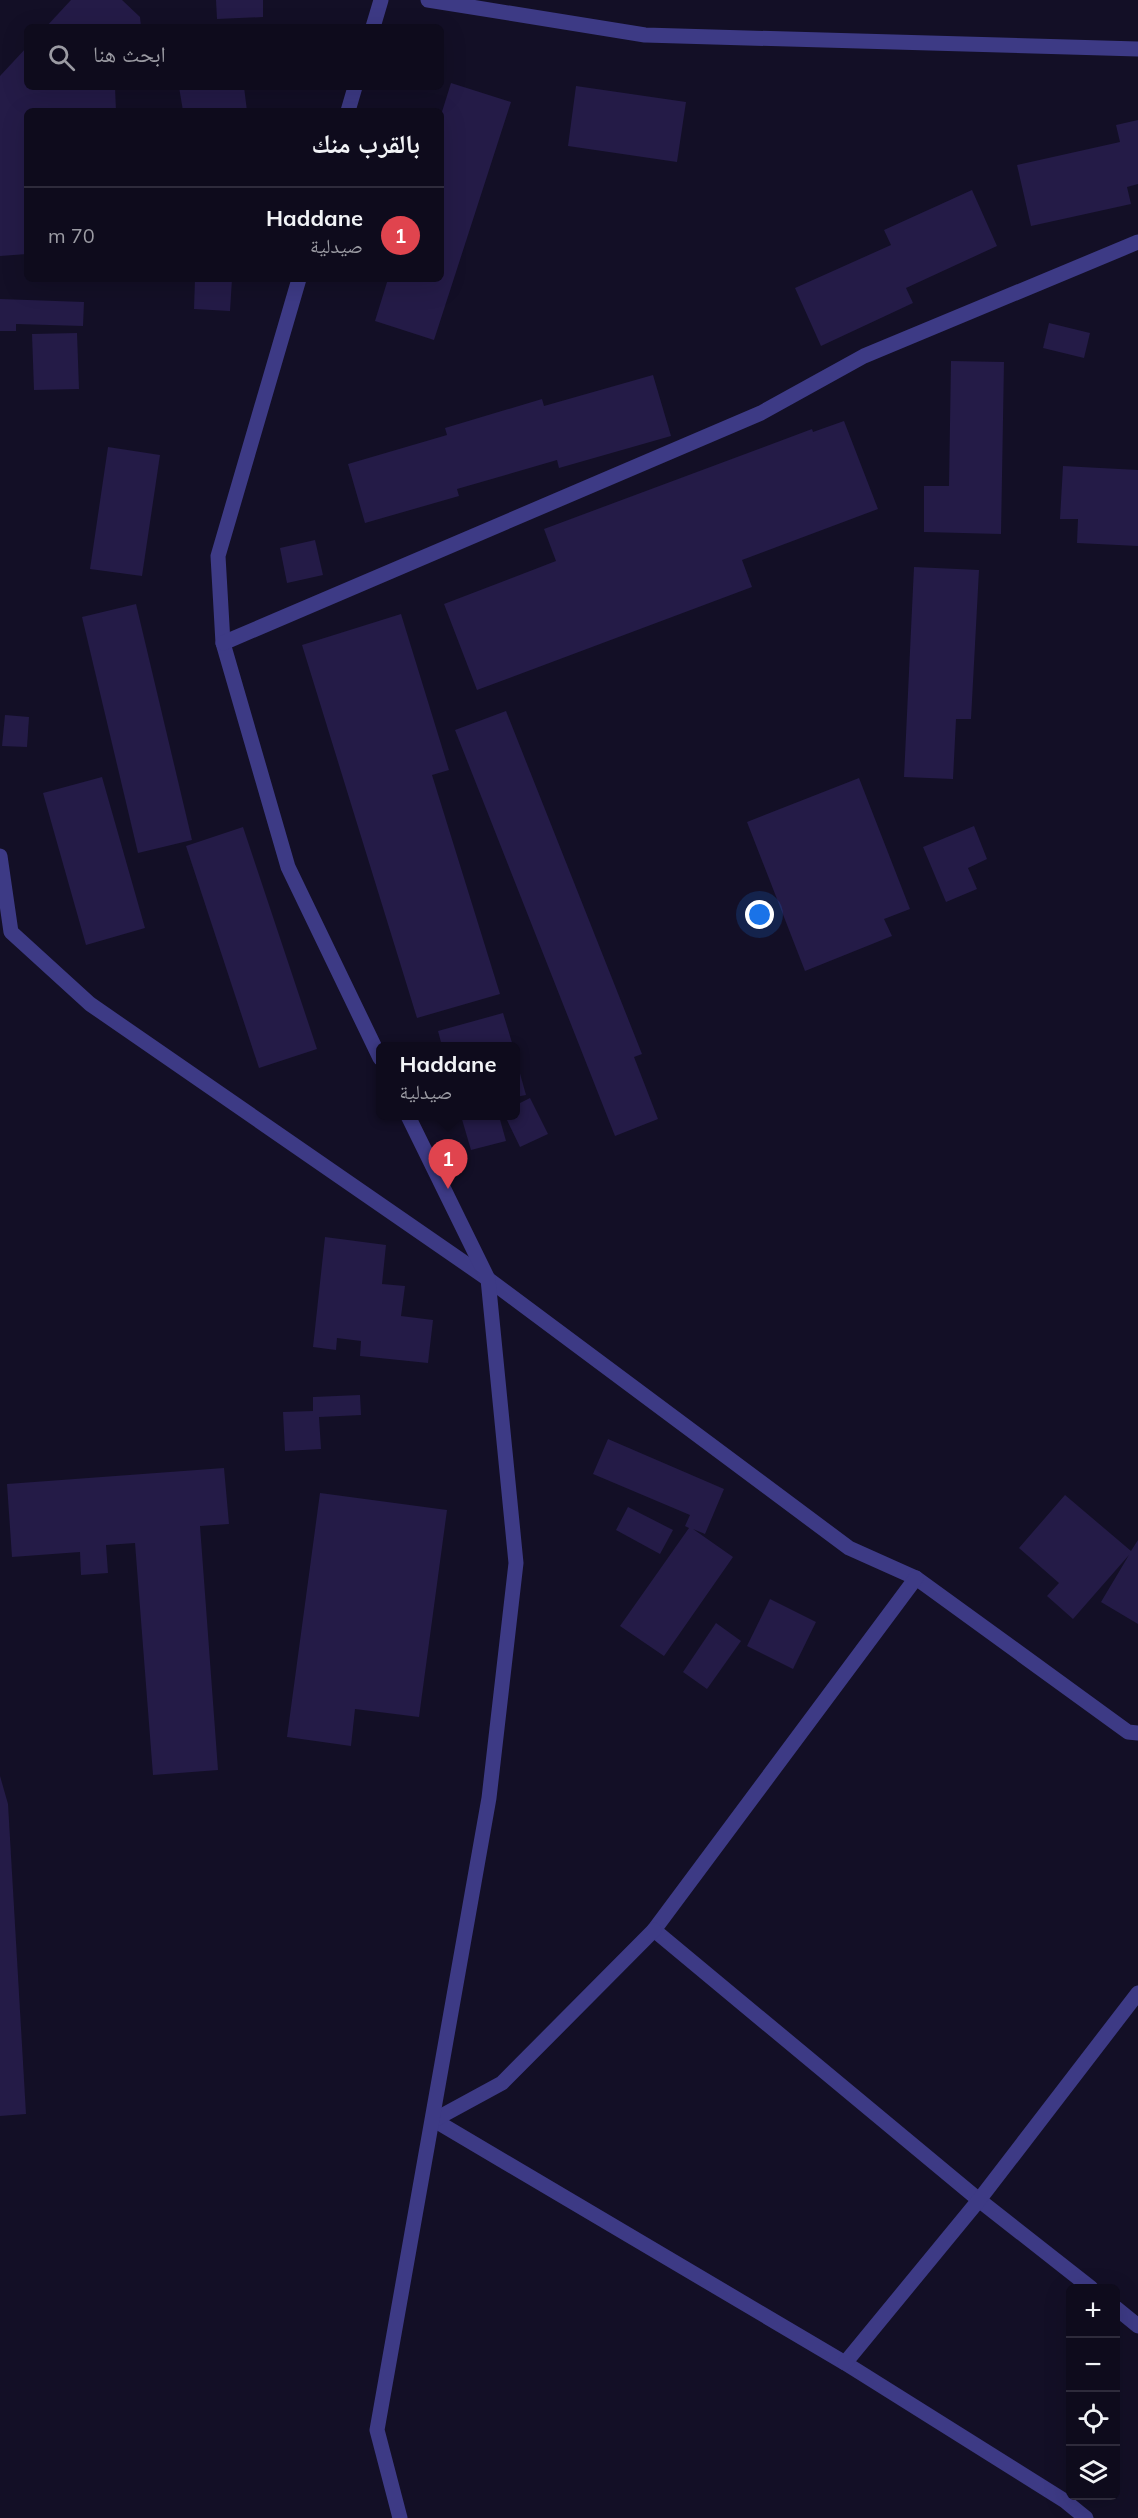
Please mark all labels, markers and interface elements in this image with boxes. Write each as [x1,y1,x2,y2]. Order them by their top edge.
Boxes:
search box [24,24,444,90]
text: ابحث هنا [93,40,166,68]
icon: search [45,41,78,74]
text: بالقرب منك [311,127,420,160]
text: Haddane [266,204,363,232]
text: 70 m [48,223,95,248]
text: 1 [395,223,407,248]
text: صيدلية [310,233,363,258]
your location [745,900,774,929]
popup [376,1042,520,1120]
text: Haddane [400,1050,496,1078]
text: صيدلية [400,1079,452,1104]
pin: 1 [428,1140,468,1189]
map controls [1066,2284,1120,2500]
button: + [1066,2284,1120,2338]
button: − [1066,2338,1120,2392]
button: locate [1066,2392,1120,2446]
button: layers [1066,2446,1120,2500]

